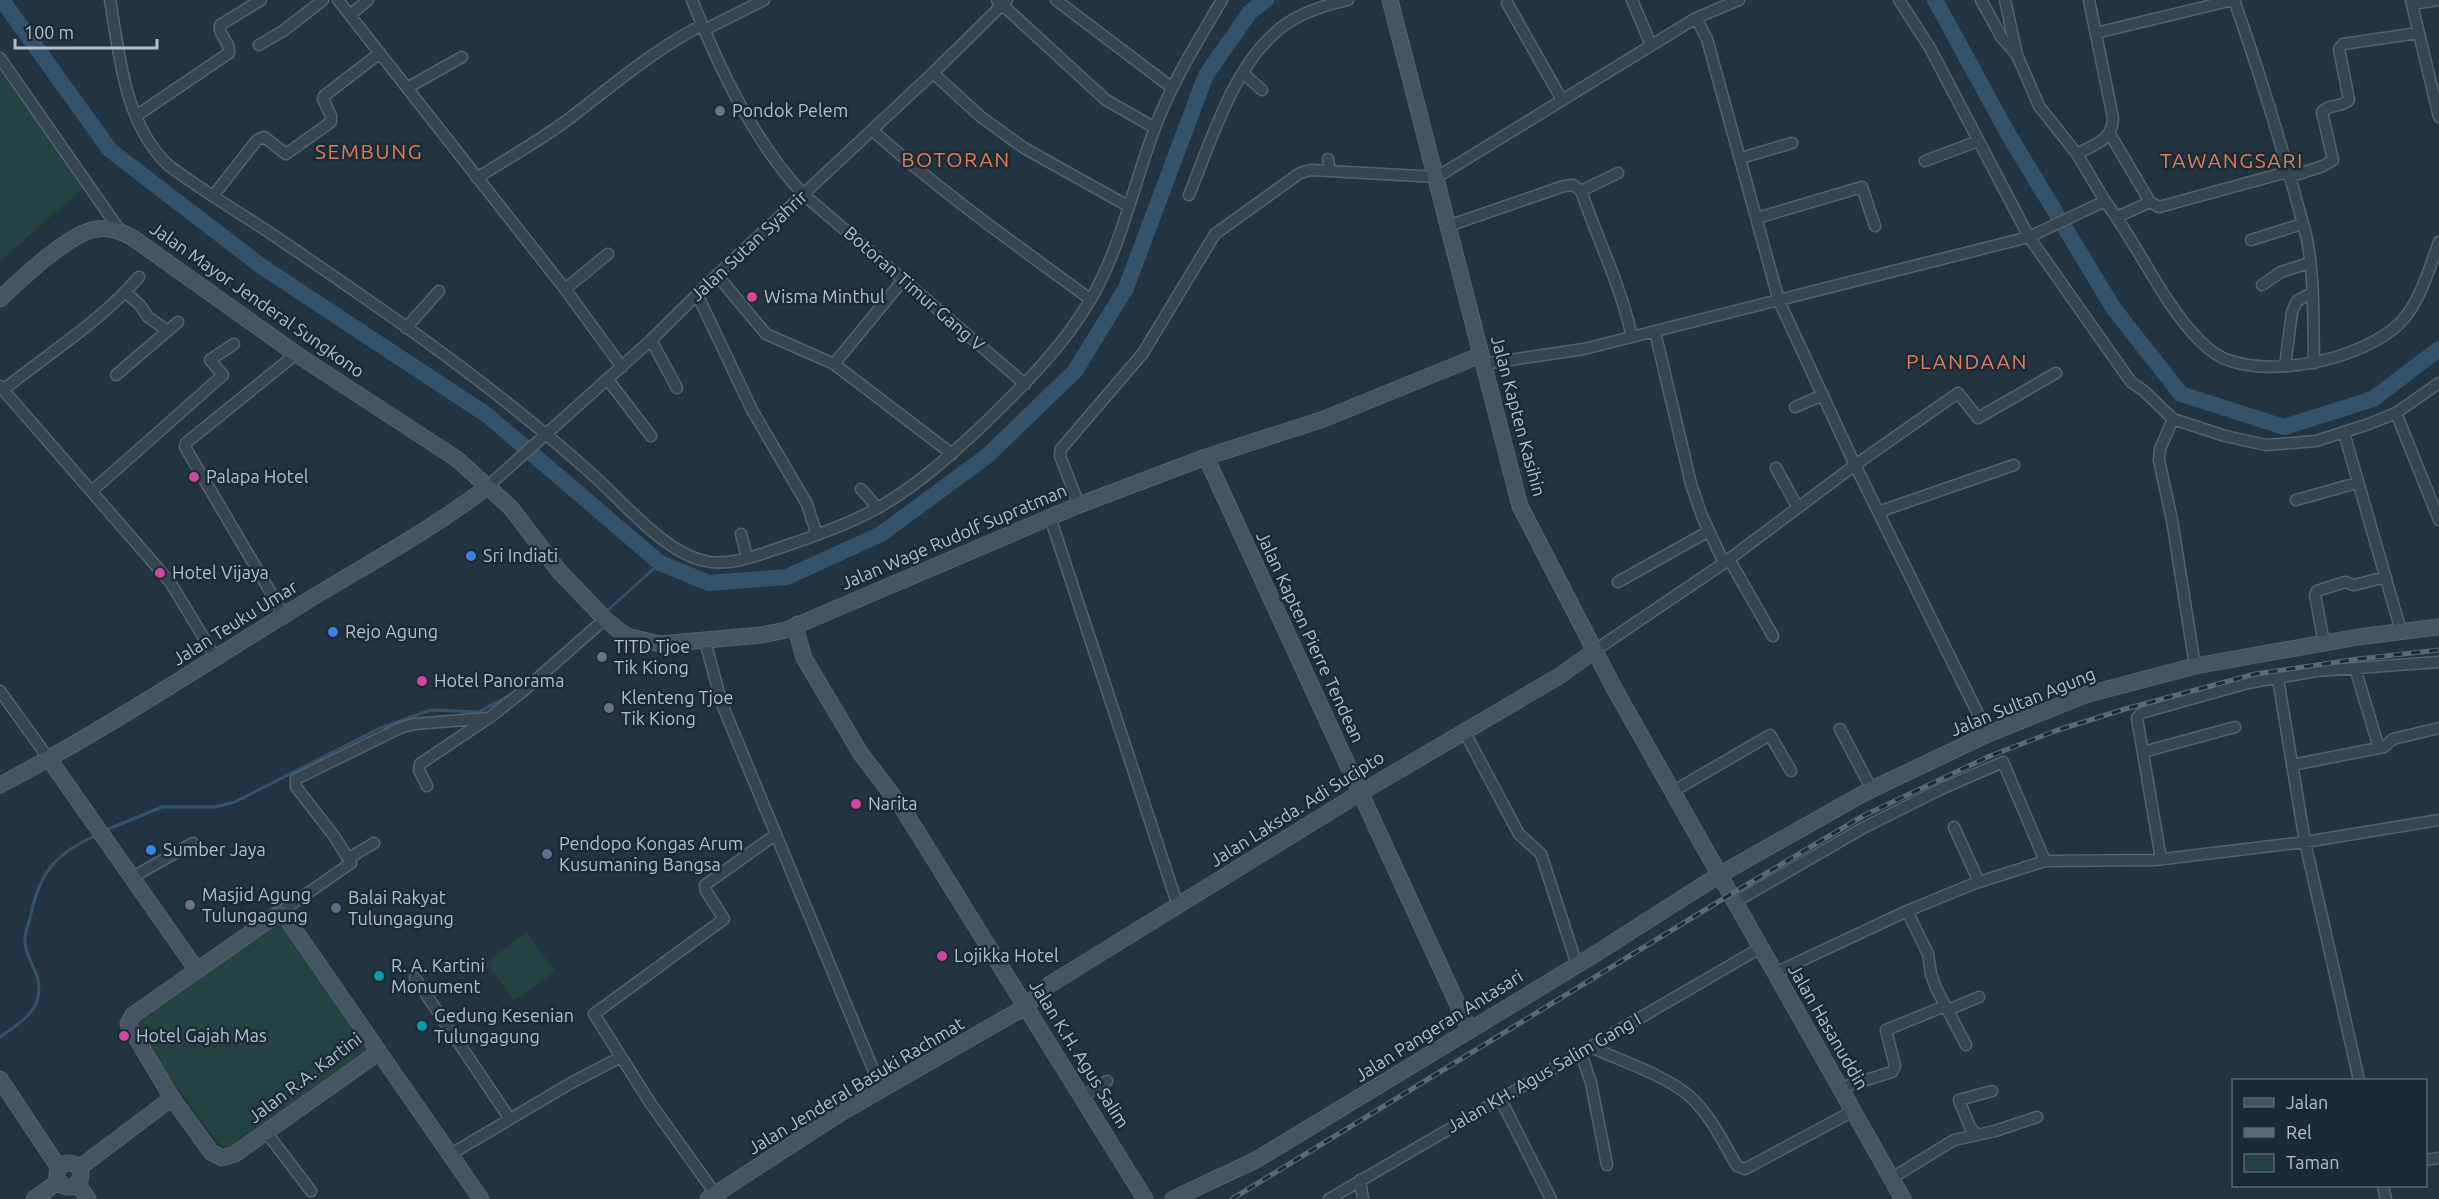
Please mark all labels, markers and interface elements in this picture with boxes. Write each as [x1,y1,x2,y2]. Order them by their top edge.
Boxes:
scale bar [15,12,158,50]
text: 100 m [24,22,74,42]
place label: Pondok Pelem [732,100,848,120]
marker: Pondok Pelem [713,104,727,118]
district label: SEMBUNG [315,139,423,163]
district label: BOTORAN [901,147,1011,171]
district label: TAWANGSARI [2160,148,2304,172]
street label: Jalan Sutan Syahrir [686,186,811,305]
street label: Jalan Mayor Jenderal Sungkono [147,217,368,381]
street label: Botoran Timur Gang V [841,222,989,355]
place label: Wisma Minthul [764,286,885,306]
marker: Wisma Minthul [745,290,759,304]
street label: Jalan Kapten Kasihin [1488,333,1550,498]
district label: PLANDAAN [1906,349,2028,373]
place label: Palapa Hotel [206,466,309,486]
marker: Palapa Hotel [187,470,201,484]
street label: Jalan Wage Rudolf Supratman [838,479,1069,593]
street label: Jalan Kapten Pierre Tendean [1253,528,1369,745]
place label: Sri Indiati [483,545,558,565]
marker: Sri Indiati [464,549,478,563]
place label: Hotel Vijaya [172,562,269,582]
marker: Hotel Vijaya [153,566,167,580]
street label: Jalan Teuku Umar [168,576,301,669]
place label: Rejo Agung [345,621,438,641]
marker: Rejo Agung [326,625,340,639]
place label: TITD Tjoe Tik Kiong [614,636,690,677]
marker: TITD Tjoe Tik Kiong [595,650,609,664]
street label: Jalan Sultan Agung [1947,663,2098,739]
place label: Hotel Panorama [434,670,564,690]
marker: Hotel Panorama [415,674,429,688]
place label: Klenteng Tjoe Tik Kiong [621,687,733,728]
marker: Klenteng Tjoe Tik Kiong [602,701,616,715]
street label: Jalan Laksda. Adi Sucipto [1206,746,1387,870]
place label: Narita [868,793,918,813]
marker: Narita [849,797,863,811]
place label: Pendopo Kongas Arum Kusumaning Bangsa [559,833,743,874]
place label: Sumber Jaya [163,839,266,859]
marker: Sumber Jaya [144,843,158,857]
marker: Pendopo Kongas Arum Kusumaning Bangsa [540,847,554,861]
place label: Masjid Agung Tulungagung [202,884,311,925]
place label: Balai Rakyat Tulungagung [348,887,454,928]
marker: Masjid Agung Tulungagung [183,898,197,912]
marker: Balai Rakyat Tulungagung [329,901,343,915]
place label: Lojikka Hotel [954,945,1059,965]
marker: Lojikka Hotel [935,949,949,963]
place label: R. A. Kartini Monument [391,955,485,996]
street label: Jalan Hasanuddin [1785,960,1873,1093]
street label: Jalan Pangeran Antasari [1351,965,1526,1085]
marker: R. A. Kartini Monument [372,969,386,983]
street label: Jalan K.H. Agus Salim [1026,976,1134,1131]
place label: Gedung Kesenian Tulungagung [434,1005,574,1046]
street label: Jalan KH. Agus Salim Gang I [1443,1008,1644,1136]
street label: Jalan Jenderal Basuki Rachmat [744,1013,967,1158]
marker: Gedung Kesenian Tulungagung [415,1019,429,1033]
place label: Hotel Gajah Mas [136,1025,267,1045]
street label: Jalan R.A. Kartini [244,1028,365,1126]
marker: Hotel Gajah Mas [117,1029,131,1043]
legend [2232,1079,2427,1187]
text: Jalan [2286,1092,2328,1112]
text: Rel [2286,1122,2312,1142]
text: Taman [2286,1152,2340,1172]

